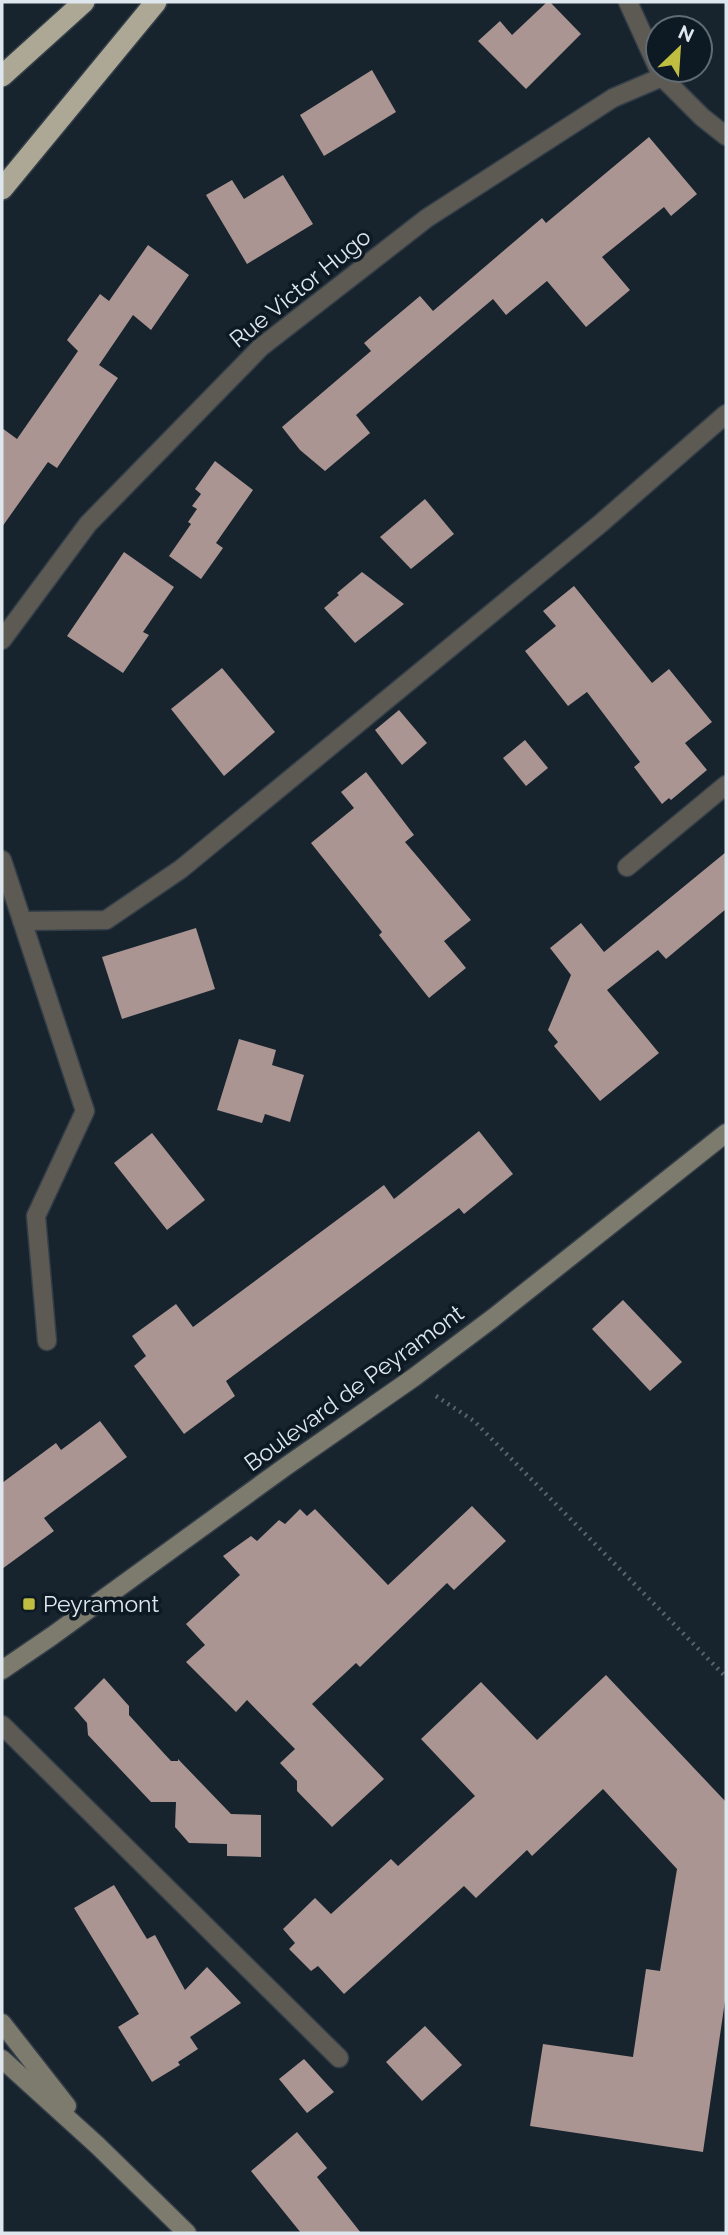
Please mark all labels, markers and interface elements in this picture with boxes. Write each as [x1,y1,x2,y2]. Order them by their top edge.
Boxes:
north arrow [644,14,714,84]
text: N [675,21,697,47]
street label: Rue Victor Hugo [224,223,376,353]
street label: Boulevard de Peyramont [239,1299,469,1476]
place label: Peyramont [43,1590,159,1617]
marker: Peyramont [21,1596,37,1612]

